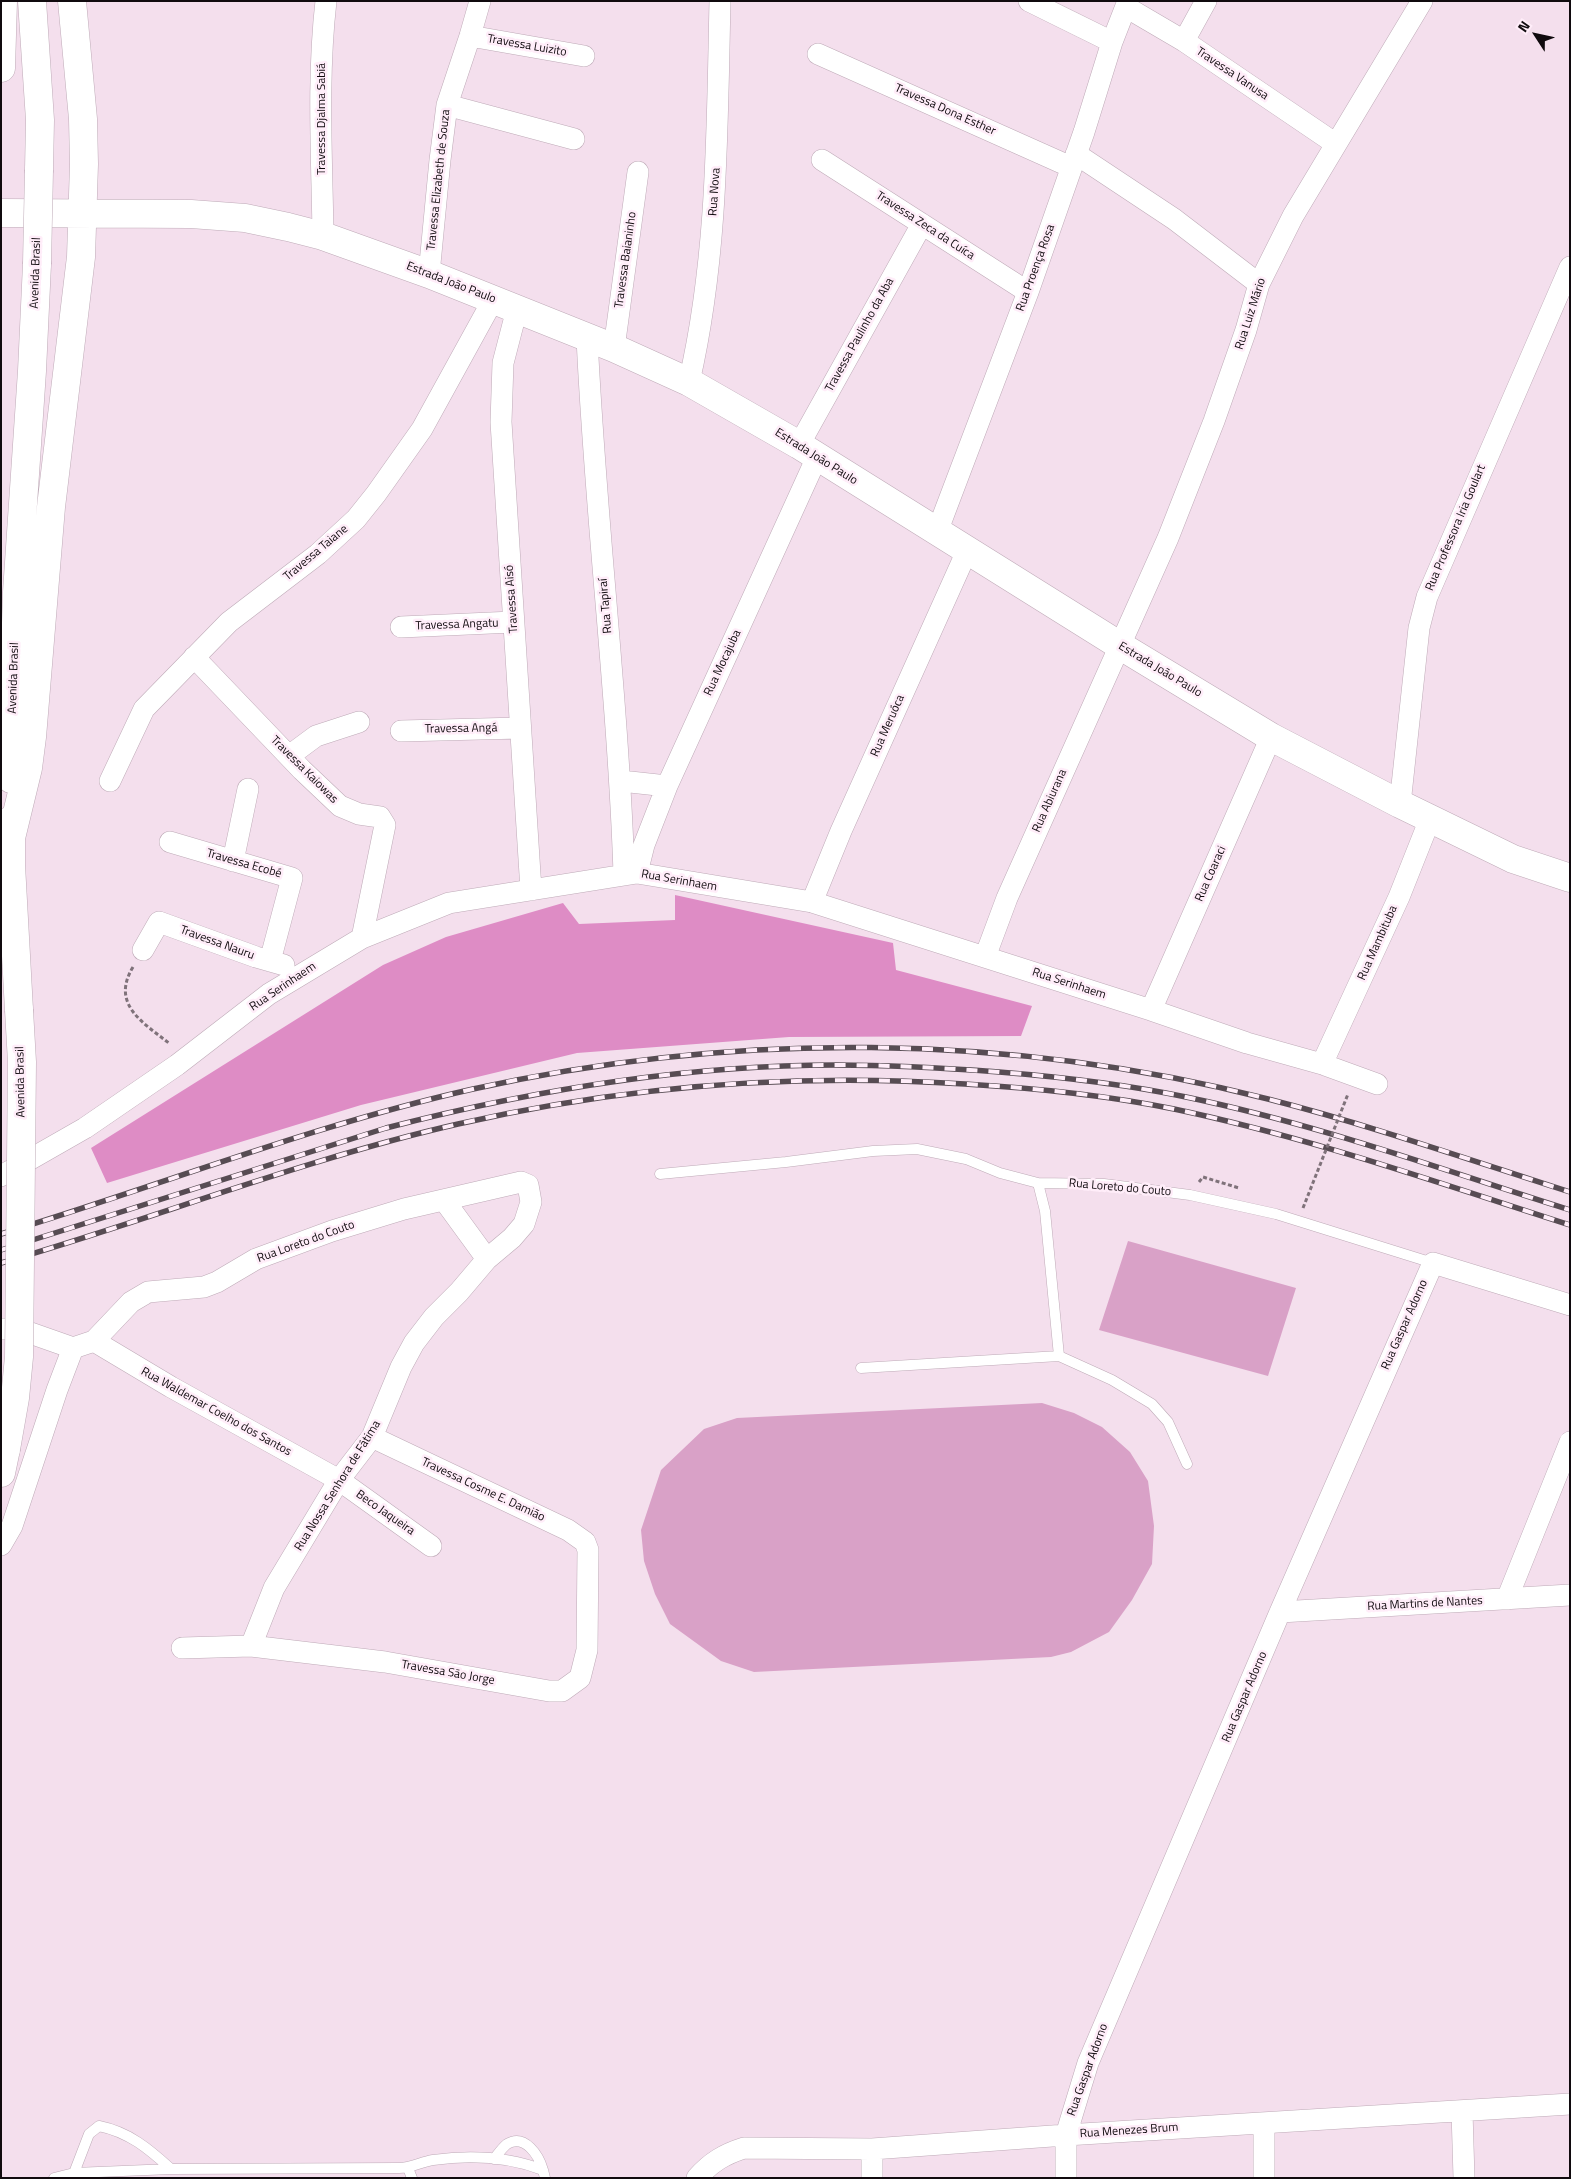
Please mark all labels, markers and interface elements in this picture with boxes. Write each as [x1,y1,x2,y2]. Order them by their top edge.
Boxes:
north arrow [1511,10,1561,60]
text: N [1512,16,1535,36]
street label: Travessa Luizito [486,32,568,60]
street label: Travessa Vanusa [1193,45,1271,103]
street label: Travessa Djalma Sabiá [315,63,329,175]
street label: Travessa Dona Esther [892,81,998,139]
street label: Travessa Elizabeth de Souza [424,109,454,251]
street label: Rua Nova [706,167,724,217]
street label: Travessa Zeca da Cuíca [873,189,977,263]
street label: Travessa Baianinho [612,211,640,309]
street label: Rua Proença Rosa [1014,223,1058,313]
street label: Avenida Brasil [28,237,44,309]
street label: Estrada João Paulo [404,259,498,307]
street label: Travessa Paulinho da Aba [823,275,897,395]
street label: Rua Luiz Mário [1233,276,1269,352]
street label: Estrada João Paulo [772,426,860,488]
street label: Rua Professora Iria Goulart [1423,463,1489,593]
street label: Travessa Taiane [281,522,351,584]
street label: Travessa Aisó [502,564,522,634]
street label: Rua Tapiraí [596,578,616,634]
street label: Travessa Angatu [415,616,499,634]
street label: Rua Mocajuba [701,628,745,698]
street label: Estrada João Paulo [1116,639,1204,701]
street label: Avenida Brasil [6,642,22,714]
street label: Rua Meruóca [868,693,908,759]
street label: Travessa Angá [425,721,497,737]
street label: Travessa Kaiowas [267,733,341,807]
street label: Rua Abiurana [1030,767,1070,835]
street label: Rua Coaraci [1192,844,1230,904]
street label: Travessa Ecobé [205,846,283,882]
street label: Rua Serinhaem [640,867,718,895]
street label: Rua Mambituba [1355,903,1401,983]
street label: Travessa Nauru [178,923,256,963]
street label: Rua Serinhaem [247,960,319,1014]
street label: Rua Serinhaem [1030,965,1108,1003]
street label: Avenida Brasil [13,1046,29,1118]
street label: Rua Loreto do Couto [1068,1176,1172,1200]
street label: Rua Loreto do Couto [255,1218,357,1266]
street label: Rua Gaspar Adorno [1379,1278,1431,1372]
street label: Rua Waldemar Coelho dos Santos [138,1365,294,1459]
street label: Rua Nossa Senhora de Fátima [292,1418,384,1554]
street label: Travessa Cosme E. Damião [419,1455,547,1525]
street label: Beco Jaqueira [353,1487,417,1539]
street label: Rua Martins de Nantes [1367,1594,1483,1614]
street label: Rua Gaspar Adorno [1219,1649,1271,1745]
street label: Travessa Sāo Jorge [400,1658,496,1688]
street label: Rua Gaspar Adorno [1065,2022,1111,2118]
street label: Rua Menezes Brum [1079,2120,1179,2142]

